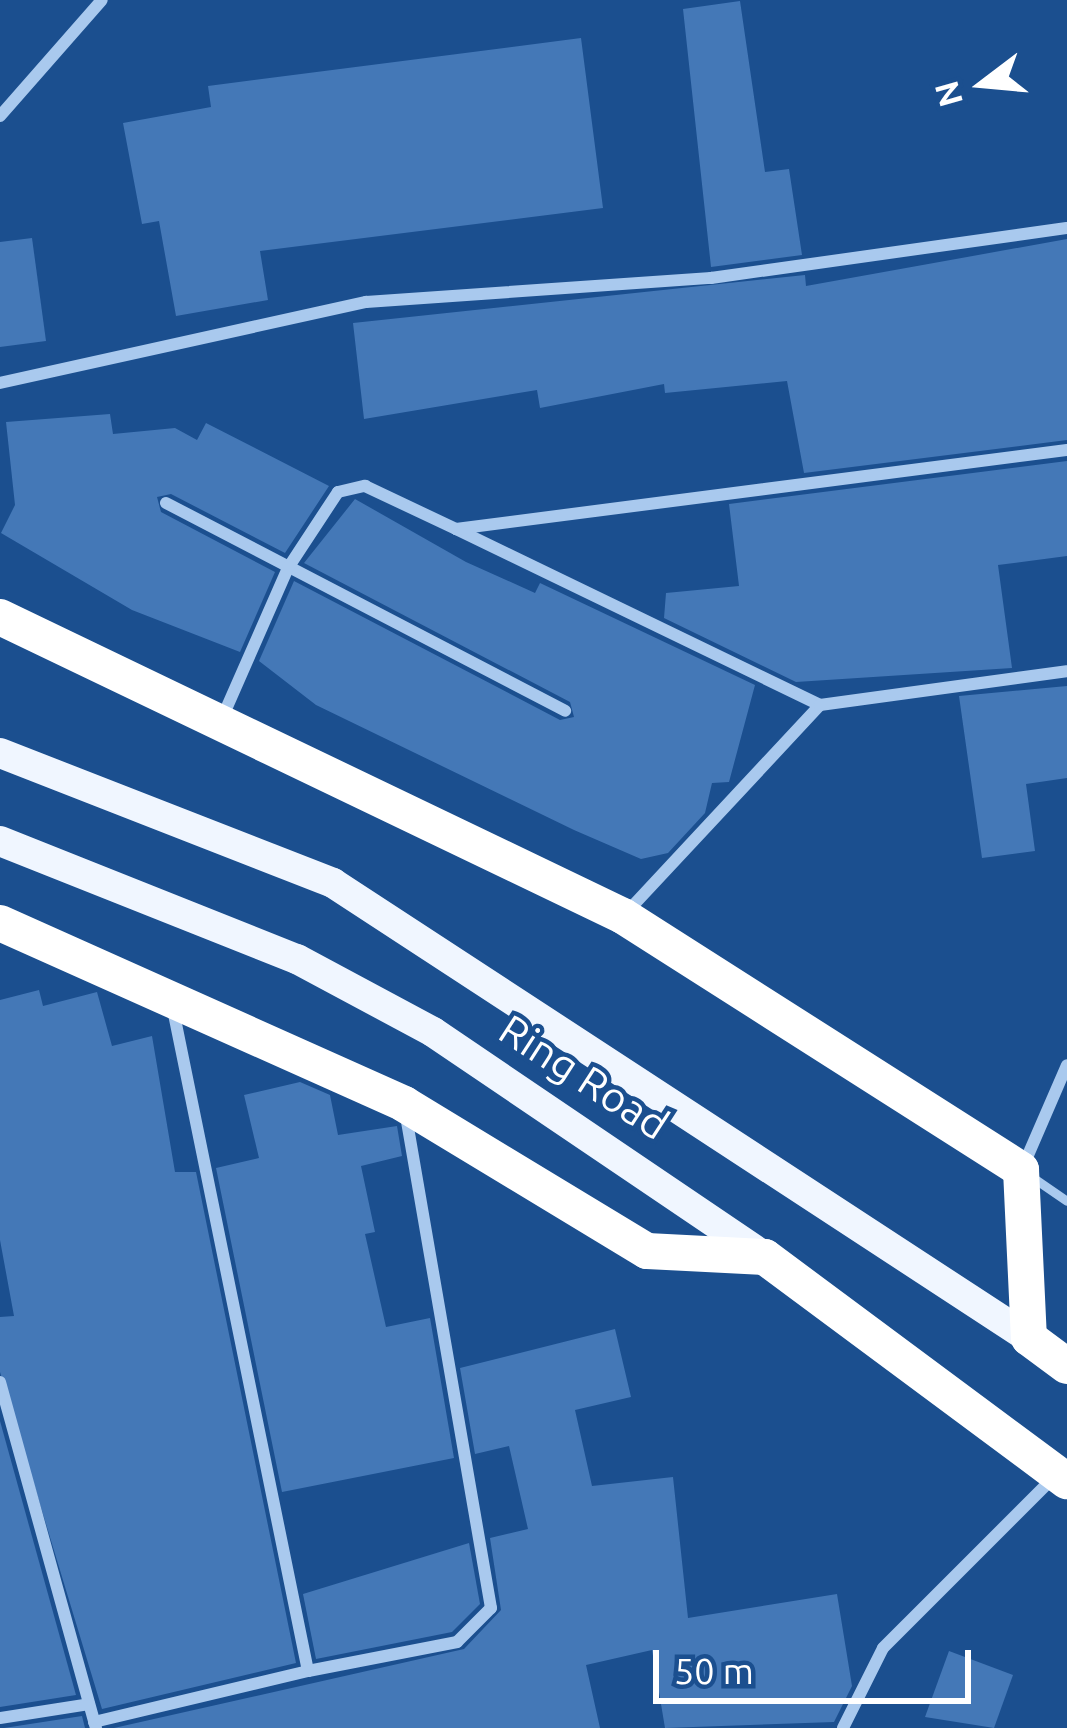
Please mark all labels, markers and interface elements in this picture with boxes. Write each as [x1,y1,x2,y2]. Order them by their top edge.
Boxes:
north arrow [923,24,1043,144]
text: N [927,77,969,111]
street label: Ring Road [490,1004,678,1150]
scale bar [659,1626,977,1700]
text: 50 m [674,1650,754,1691]

